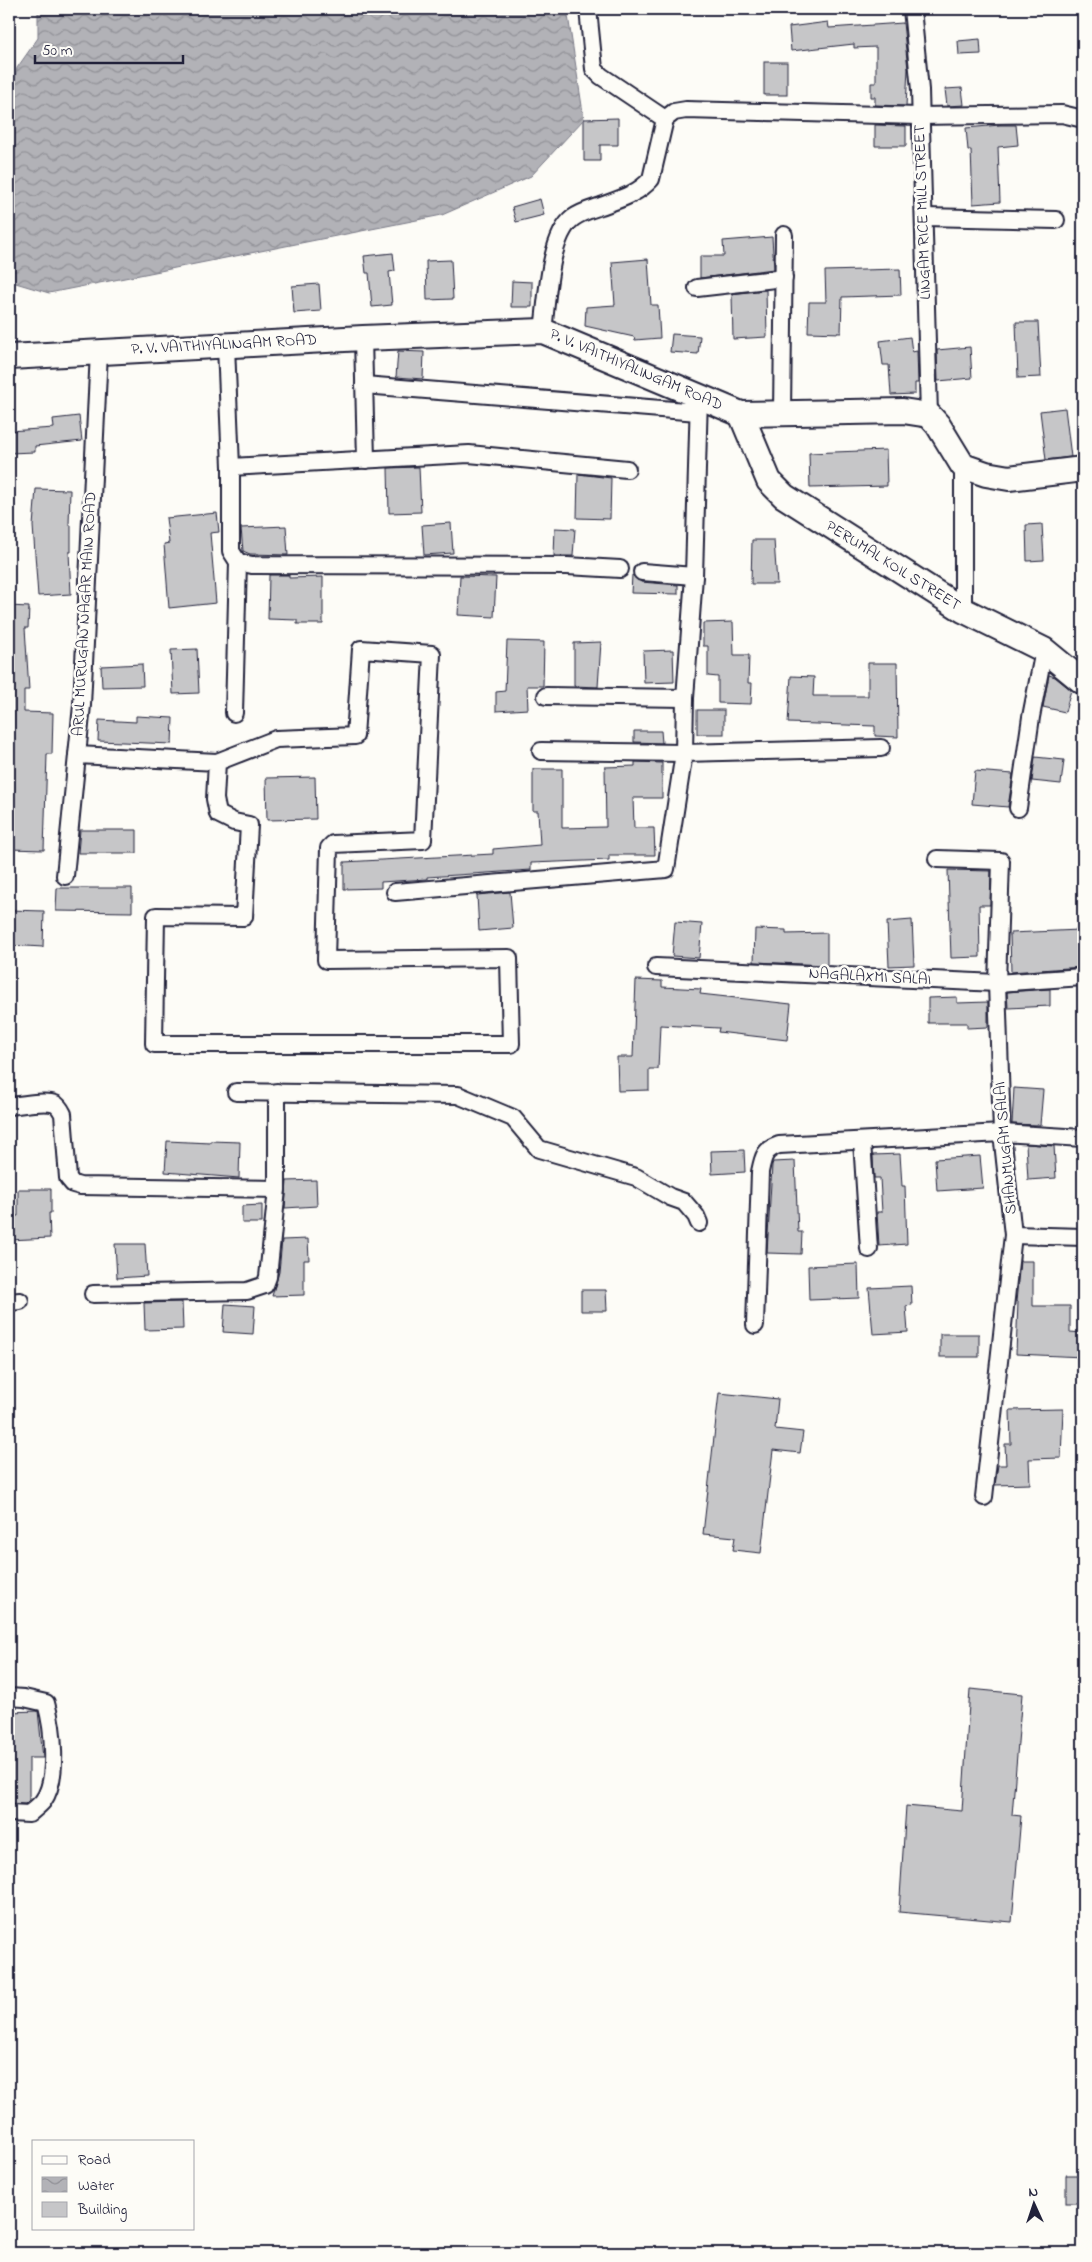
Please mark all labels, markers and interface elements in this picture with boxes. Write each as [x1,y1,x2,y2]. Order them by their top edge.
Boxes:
scale bar [35,32,182,64]
text: 50 m [42,40,73,62]
street label: LINGAM RICE MILL STREET [908,124,938,300]
street label: P. V. VAITHIYALINGAM ROAD [546,323,726,417]
street label: P. V. VAITHIYALINGAM ROAD [130,328,318,362]
street label: ARUL MURUGAN NAGAR MAIN ROAD [67,491,103,737]
street label: PERUMAL KOIL STREET [821,515,965,617]
street label: NAGALAXMI SALAI [808,962,932,992]
street label: SHANMUGAM SALAI [988,1081,1024,1215]
legend [32,2140,195,2230]
text: Road [78,2149,111,2171]
text: Water [78,2175,114,2197]
north arrow [1010,2180,1060,2230]
text: N [1028,2182,1039,2203]
text: Building [77,2199,127,2222]

